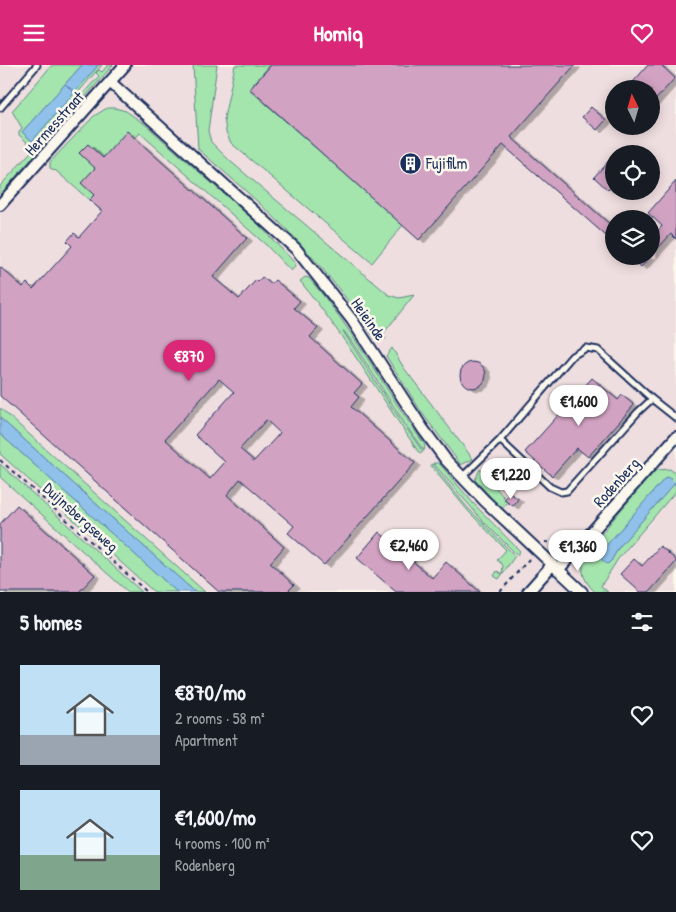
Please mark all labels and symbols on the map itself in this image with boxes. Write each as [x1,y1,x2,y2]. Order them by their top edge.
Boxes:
north arrow [605,80,660,135]
street label: Hermesstraat [19,86,89,160]
building icon: Fujifilm [398,151,422,175]
place label: Fujifilm [425,152,467,174]
street label: Heieinde [346,293,392,345]
pin: €870 [159,339,219,382]
pin: €1,600 [538,385,620,427]
street label: Rodenberg [588,452,644,512]
pin: €1,220 [470,457,552,500]
street label: Duijnsbergseweg [39,477,123,557]
pin: €2,460 [368,529,450,571]
pin: €1,360 [537,529,619,572]

